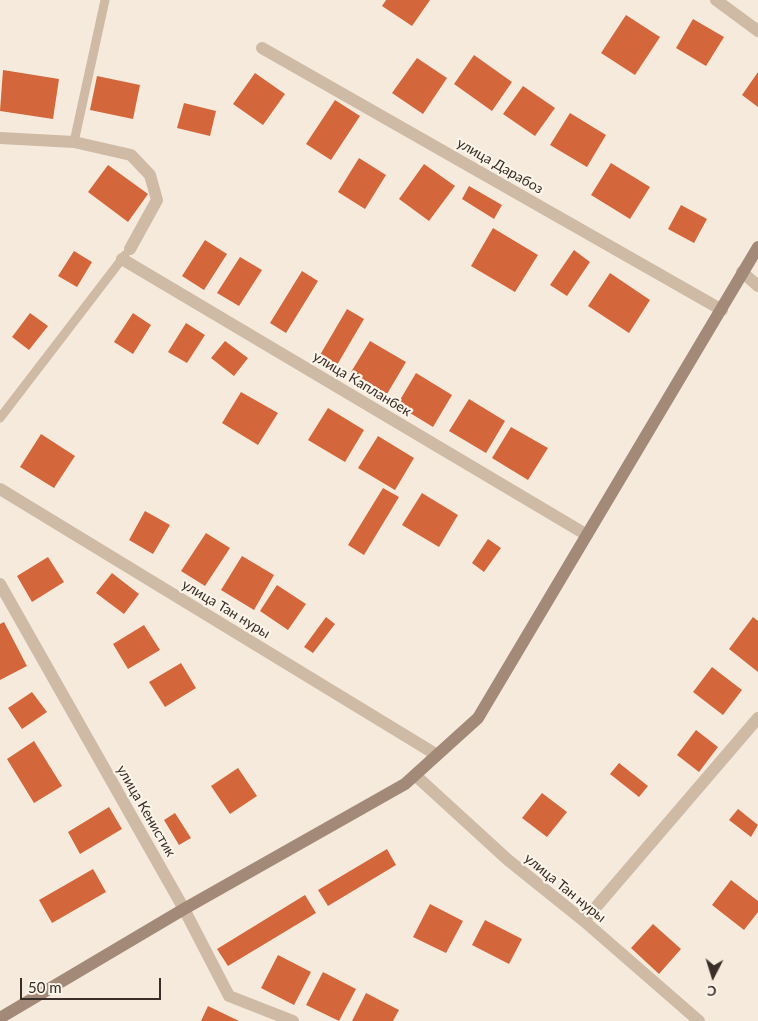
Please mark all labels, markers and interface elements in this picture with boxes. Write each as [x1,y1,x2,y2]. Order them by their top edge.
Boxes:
street label: улица Дарабоз [454,135,546,197]
street label: улица Капланбек [310,348,414,420]
street label: улица Тан нуры [179,576,273,642]
street label: улица Кенистик [113,762,179,860]
street label: улица Тан нуры [521,850,609,926]
north arrow [688,951,738,1001]
scale bar [22,968,164,1000]
text: 50 m [28,978,62,996]
text: С [706,983,717,1000]

